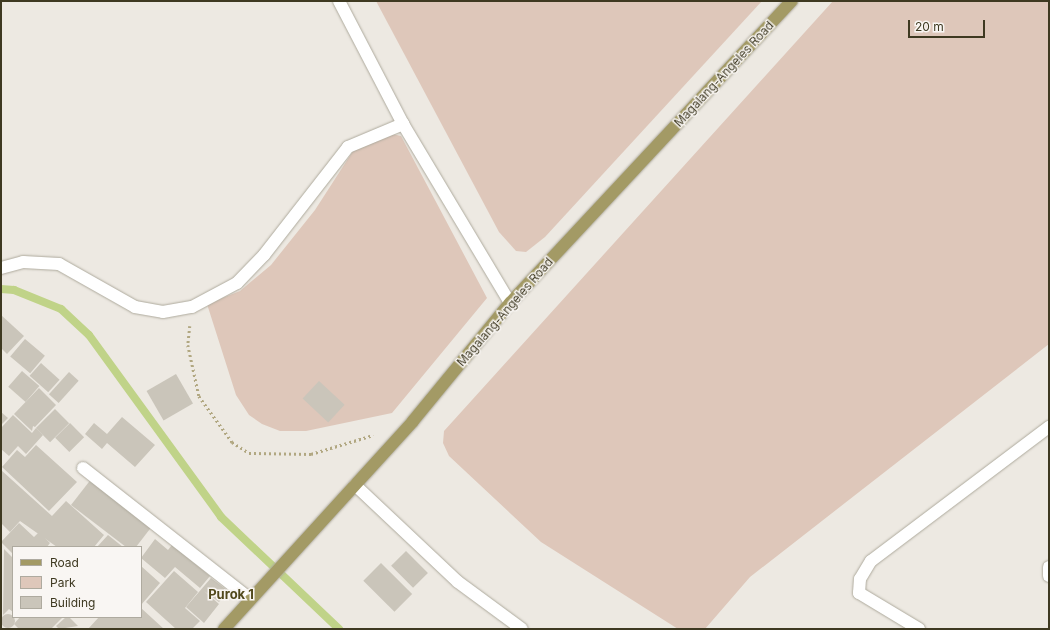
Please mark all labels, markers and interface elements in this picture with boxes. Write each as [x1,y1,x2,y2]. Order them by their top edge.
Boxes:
scale bar [910,12,987,38]
street label: Magalang-Angeles Road [671,18,777,130]
text: 20 m [915,19,944,34]
street label: Magalang-Angeles Road [454,255,556,369]
legend [12,546,142,618]
text: Road [50,555,79,570]
text: Park [50,575,76,590]
district label: Purok 1 [208,586,254,602]
text: Building [50,595,95,610]

